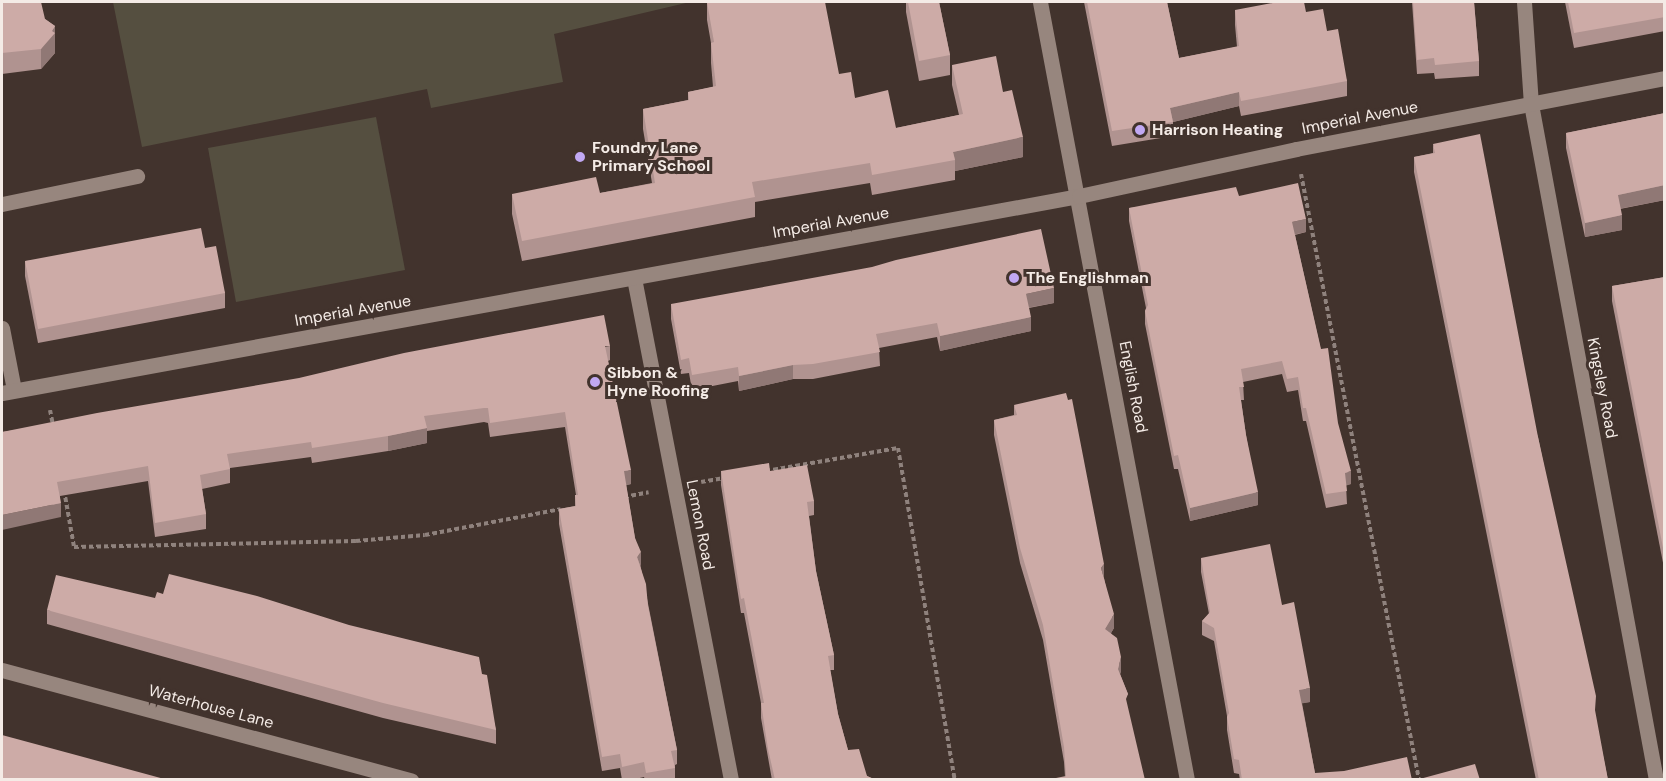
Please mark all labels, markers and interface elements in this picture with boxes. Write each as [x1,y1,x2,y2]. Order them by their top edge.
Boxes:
street label: Imperial Avenue [1300,97,1420,139]
place label: Harrison Heating [1152,120,1283,140]
marker: Harrison Heating [1133,123,1147,137]
place label: Foundry Lane Primary School [592,138,710,176]
marker: Foundry Lane Primary School [573,150,587,164]
street label: Imperial Avenue [771,203,891,243]
place label: The Englishman [1026,268,1149,288]
marker: The Englishman [1007,271,1021,285]
street label: Imperial Avenue [293,291,413,331]
street label: Kingsley Road [1583,336,1621,440]
street label: English Road [1115,339,1151,435]
place label: Sibbon & Hyne Roofing [607,363,710,401]
marker: Sibbon & Hyne Roofing [588,375,602,389]
street label: Lemon Road [682,478,718,572]
street label: Waterhouse Lane [146,681,276,733]

